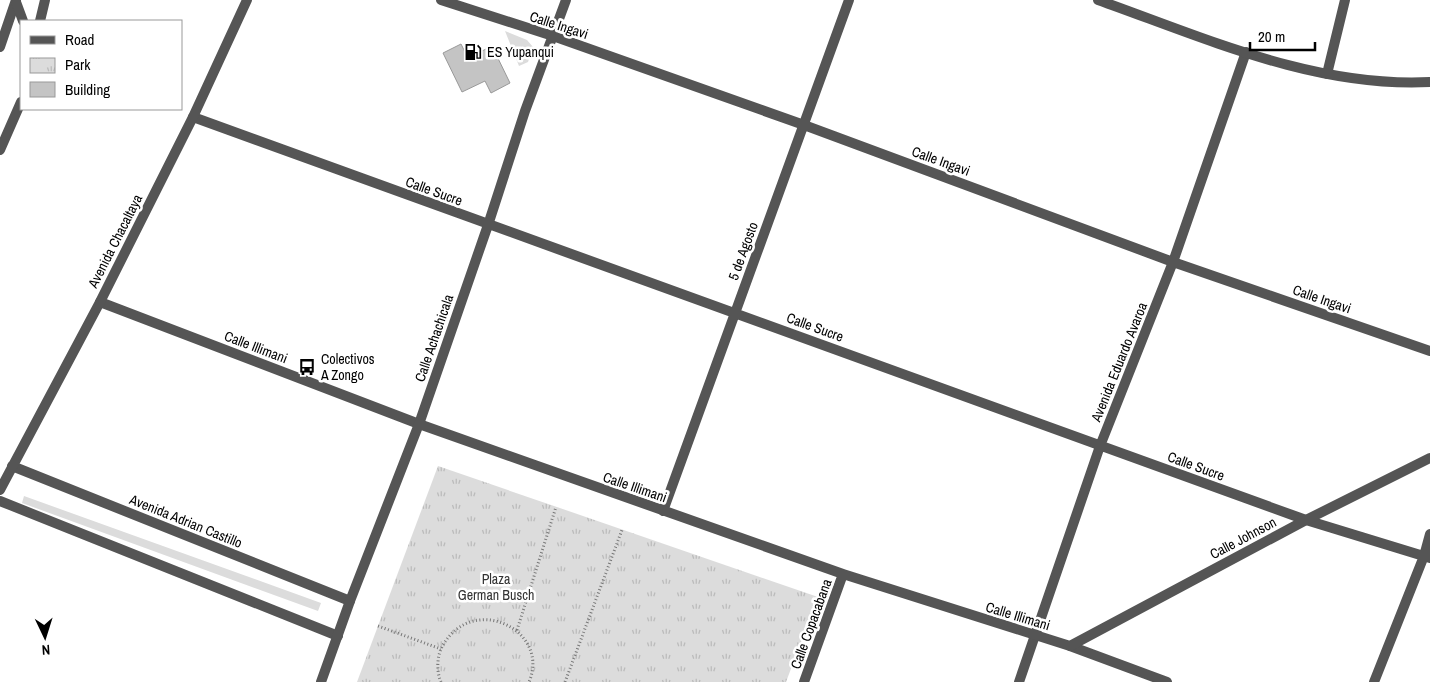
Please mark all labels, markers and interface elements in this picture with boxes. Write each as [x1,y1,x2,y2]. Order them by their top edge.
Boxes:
street label: Calle Ingavi [527,7,591,43]
legend [20,20,182,110]
scale bar [1250,20,1315,52]
text: 20 m [1258,26,1285,47]
text: Road [65,29,94,50]
fuel station icon: ES Yupanqui [463,42,483,62]
place label: ES Yupanqui [487,43,554,61]
text: Park [65,54,91,75]
text: Building [65,79,110,100]
street label: Calle Ingavi [909,142,973,180]
street label: Calle Sucre [403,172,465,210]
street label: Avenida Chacaltaya [83,191,147,292]
street label: 5 de Agosto [724,219,762,283]
street label: Calle Ingavi [1290,281,1354,317]
street label: Calle Achachicala [411,291,458,384]
street label: Avenida Eduardo Avaroa [1086,299,1151,425]
street label: Calle Sucre [784,308,846,346]
street label: Calle Illimani [222,327,290,367]
place label: Colectivos A Zongo [320,350,375,384]
bus stop icon: Colectivos A Zongo [297,357,317,377]
street label: Calle Sucre [1165,447,1227,485]
street label: Calle Illimani [601,468,669,506]
street label: Avenida Adrian Castillo [126,490,245,552]
street label: Calle Johnson [1207,513,1279,563]
park label: Plaza German Busch [458,570,534,604]
street label: Calle Copacabana [786,576,836,671]
street label: Calle Illimani [984,598,1052,634]
north arrow [20,612,70,662]
text: N [41,641,51,659]

